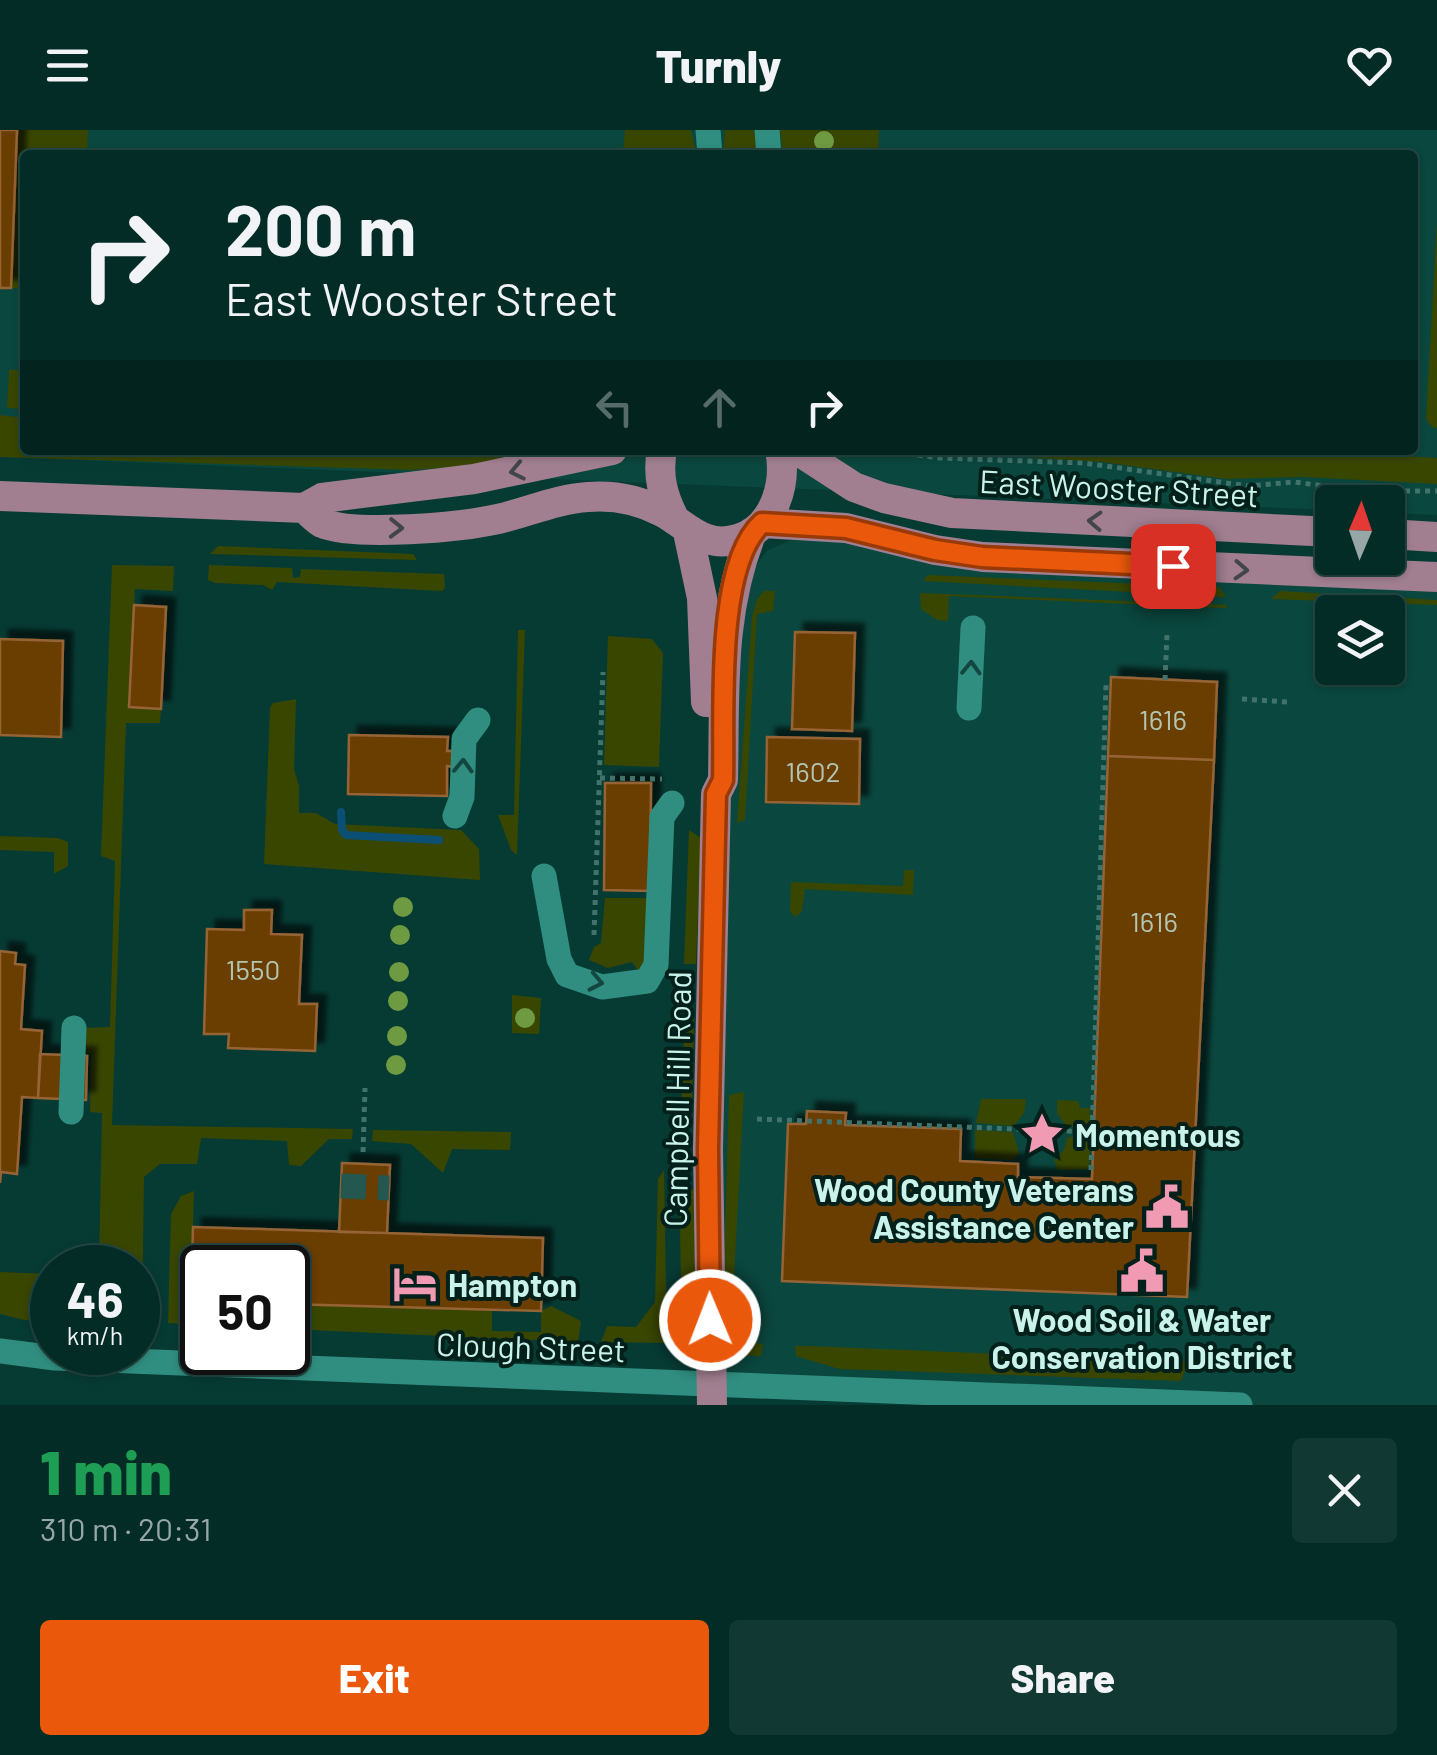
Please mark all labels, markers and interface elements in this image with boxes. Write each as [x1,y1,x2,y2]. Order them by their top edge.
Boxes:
icon: menu [40,38,95,93]
text: Turnly [656,38,781,92]
icon: heart [1342,38,1397,93]
text: 200 m [225,186,416,270]
icon: right [60,190,190,320]
text: East Wooster Street [225,271,618,325]
icon: left [587,380,642,435]
icon: ahead [692,380,747,435]
icon: right [797,380,852,435]
one-way arrow [509,460,526,481]
street label: East Wooster Street [978,461,1260,513]
north arrow [1315,485,1405,575]
map controls [1315,485,1405,685]
one-way arrow [1087,511,1103,532]
one-way arrow [388,518,404,539]
pin [1131,524,1216,609]
icon: arrive [1146,539,1201,594]
one-way arrow [1234,559,1250,580]
button: layers [1315,595,1405,685]
one-way arrow [960,659,981,675]
house number: 1616 [1139,702,1187,736]
house number: 1602 [785,754,841,788]
one-way arrow [452,758,473,774]
house number: 1616 [1130,904,1178,938]
house number: 1550 [226,952,280,986]
one-way arrow [587,971,604,992]
street label: Campbell Hill Road [655,971,697,1227]
place icon: Momentous [1018,1110,1066,1158]
place label: Momentous [1075,1115,1241,1153]
place label: Wood County Veterans Assistance Center [814,1170,1134,1245]
public building icon: Wood County Veterans Assistance Center [1143,1183,1191,1231]
speed limit sign: 50 [180,1245,310,1375]
public building icon: Wood Soil & Water Conservation District [1118,1247,1166,1295]
hotel icon: Hampton [391,1260,439,1308]
place label: Hampton [448,1265,577,1303]
text: 46 [66,1268,124,1328]
position arrow [658,1268,762,1372]
place label: Wood Soil & Water Conservation District [991,1300,1293,1375]
text: km/h [67,1320,123,1350]
street label: Clough Street [436,1324,626,1368]
text: 1 min [40,1435,172,1507]
button: close [1292,1438,1397,1543]
text: 310 m · 20:31 [40,1509,211,1547]
button: Exit [40,1620,709,1735]
button: Share [729,1620,1397,1735]

